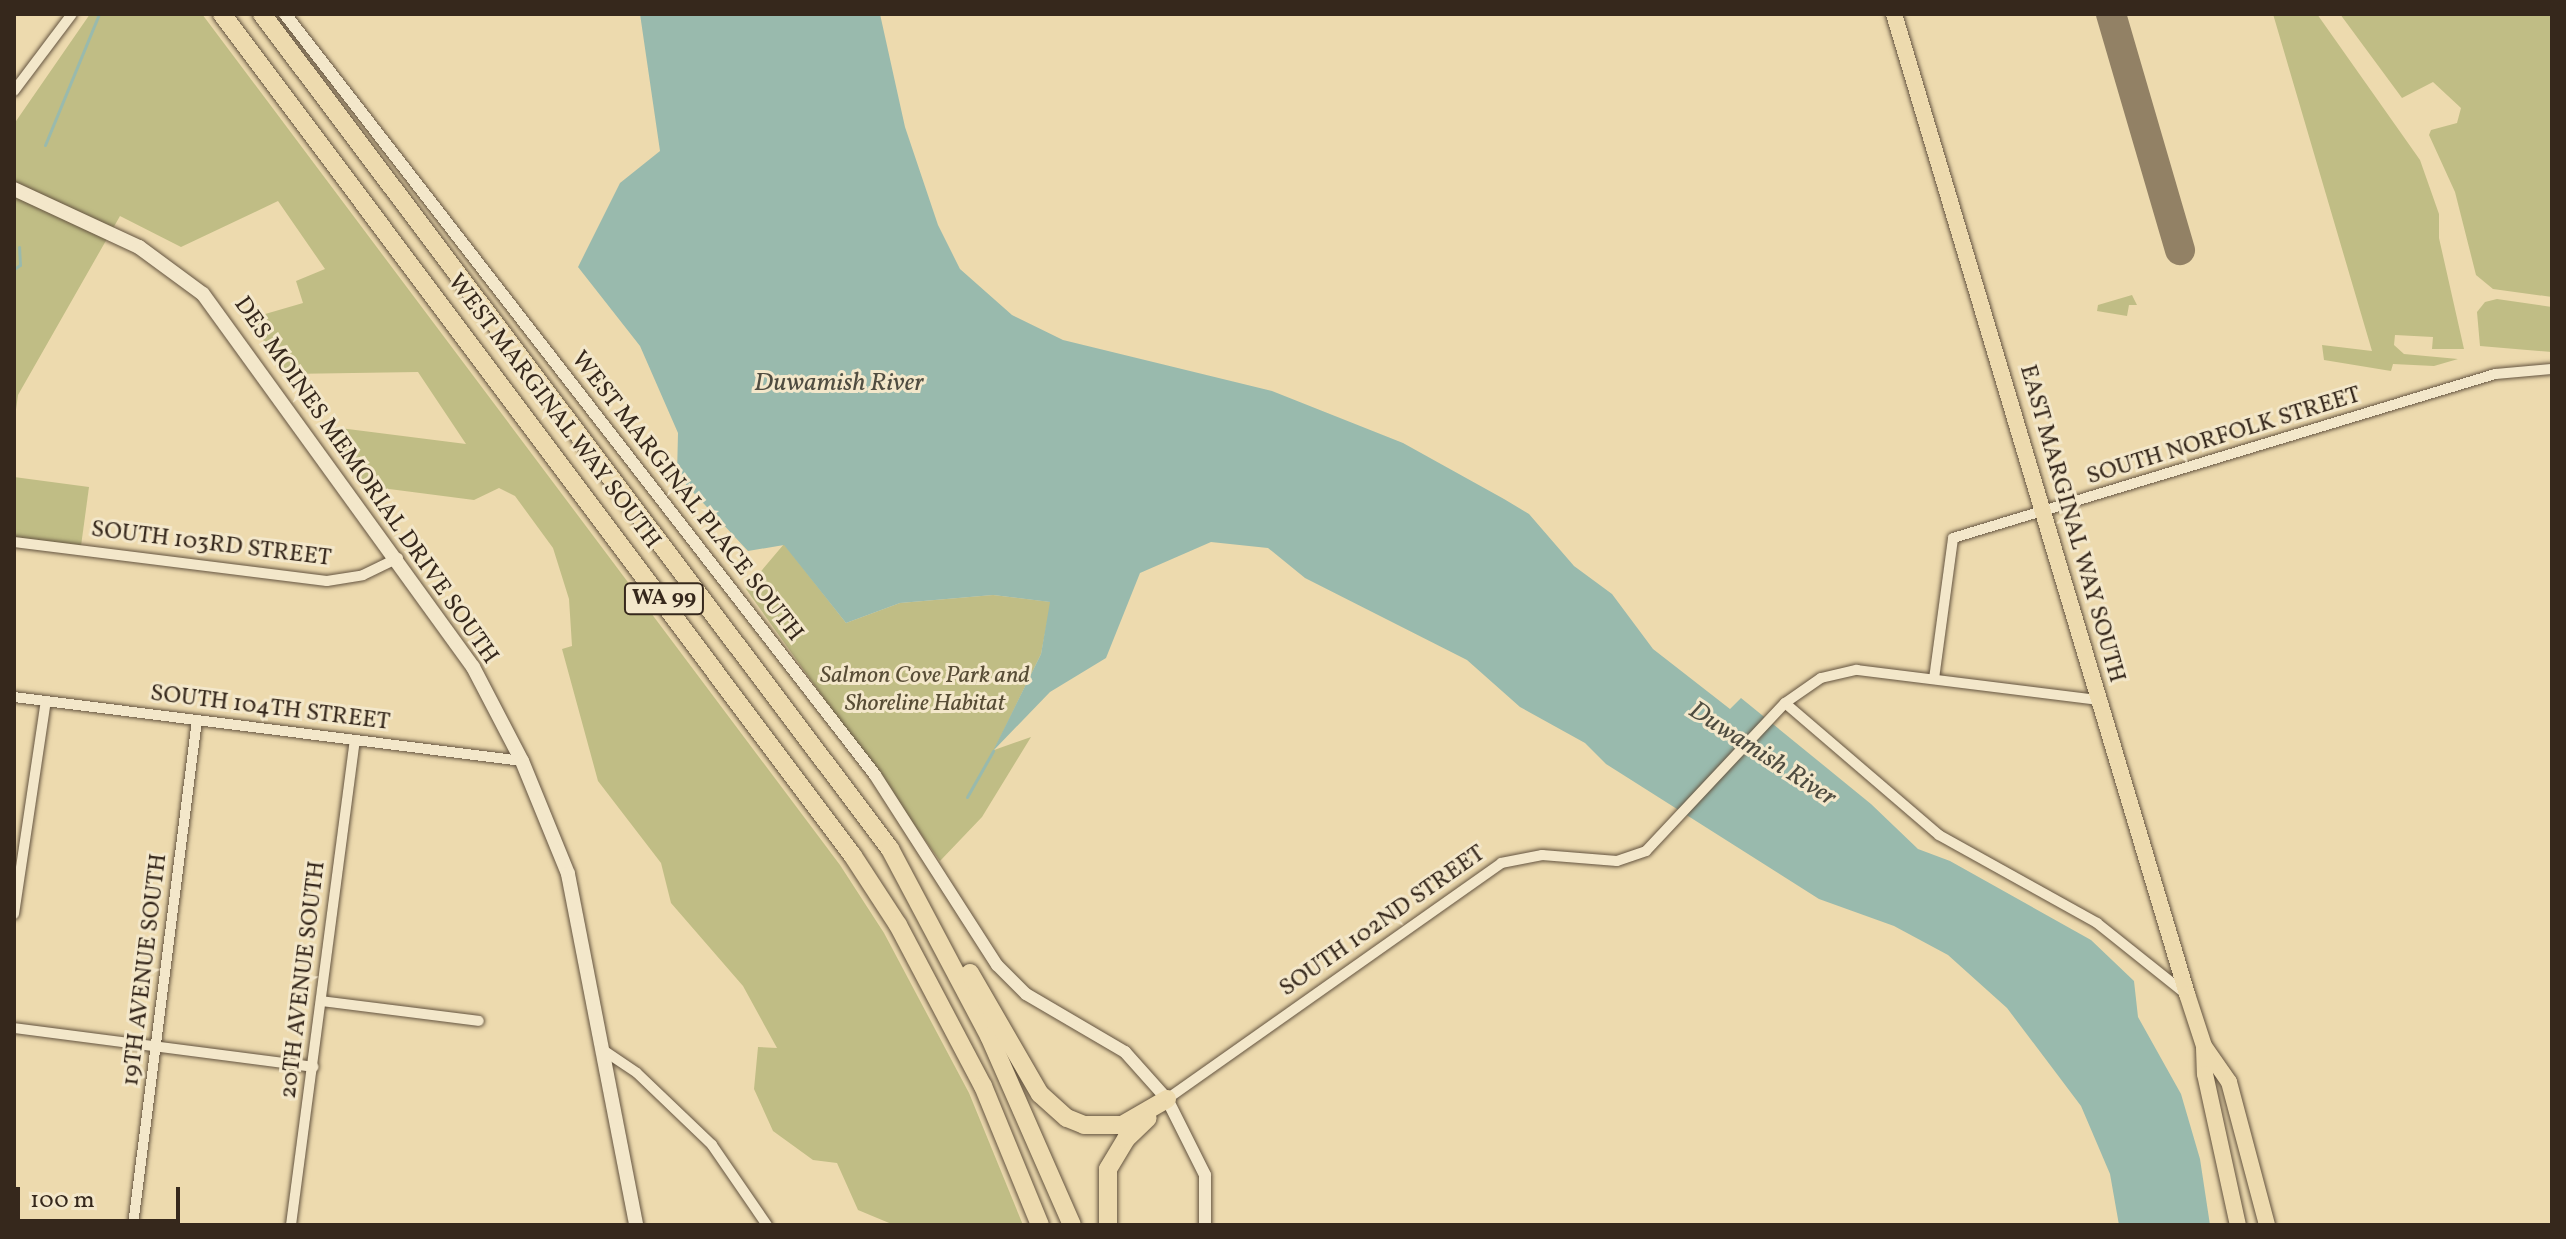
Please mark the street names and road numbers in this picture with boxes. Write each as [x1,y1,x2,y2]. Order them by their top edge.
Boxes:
street label: WEST MARGINAL WAY SOUTH [440,268,666,556]
street label: DES MOINES MEMORIAL DRIVE SOUTH [226,292,504,670]
street label: WEST MARGINAL PLACE SOUTH [564,346,808,648]
street label: EAST MARGINAL WAY SOUTH [2011,361,2131,687]
street label: SOUTH NORFOLK STREET [2083,382,2365,492]
street label: SOUTH 103RD STREET [89,516,333,574]
road number: WA 99 [622,581,706,617]
street label: SOUTH 104TH STREET [148,680,392,738]
street label: SOUTH 102ND STREET [1275,840,1491,1004]
street label: 19TH AVENUE SOUTH [117,852,175,1088]
street label: 20TH AVENUE SOUTH [275,860,333,1100]

